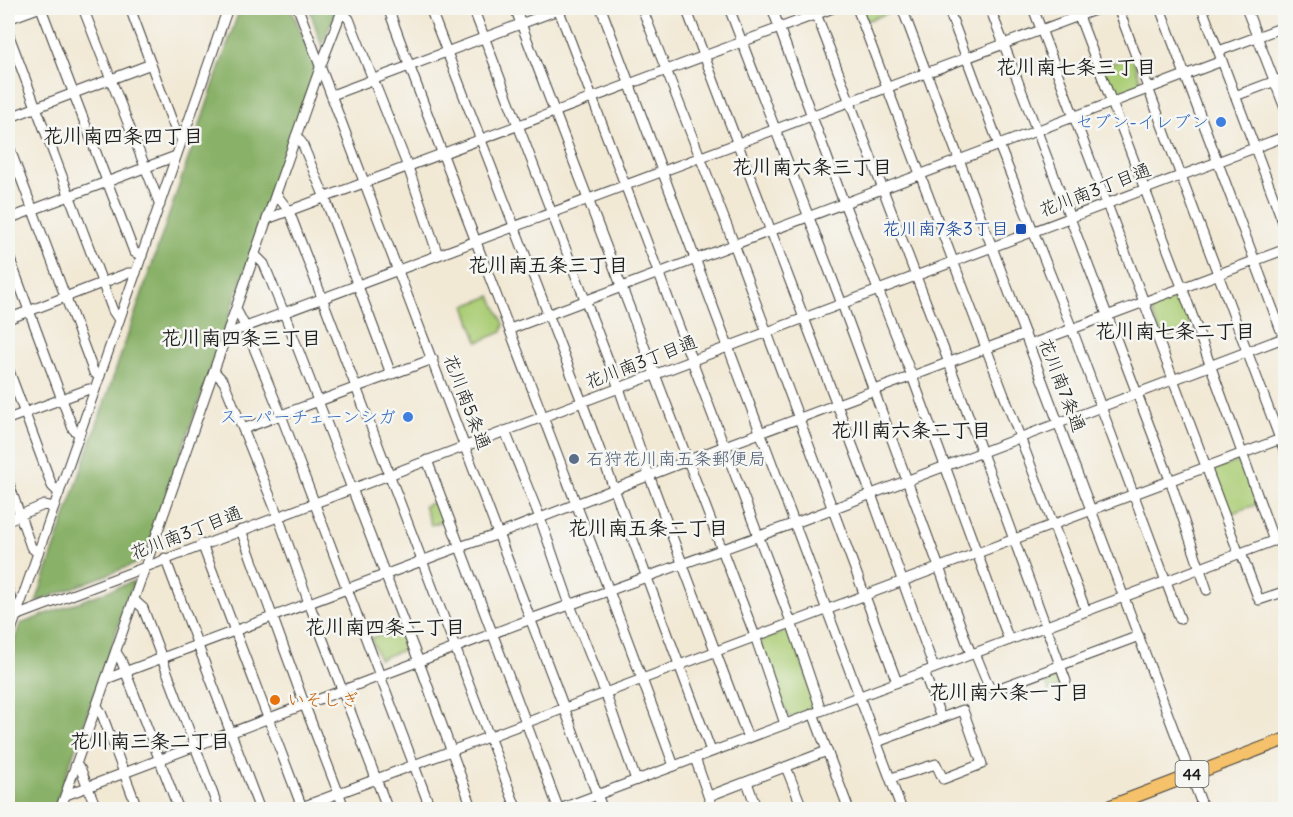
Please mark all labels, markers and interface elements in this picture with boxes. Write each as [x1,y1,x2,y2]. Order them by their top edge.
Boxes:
district label: 花川南七条三丁目 [996,54,1156,79]
place label: セブン-イレブン [1075,110,1209,133]
marker: セブン-イレブン [1214,115,1228,129]
district label: 花川南四条四丁目 [43,123,203,148]
district label: 花川南六条三丁目 [732,154,892,179]
street label: 花川南3丁目通 [1036,158,1154,221]
place label: 花川南7条3丁目 [882,217,1009,240]
marker: 花川南7条3丁目 [1014,222,1028,236]
district label: 花川南五条三丁目 [468,252,628,277]
district label: 花川南七条二丁目 [1095,318,1255,343]
district label: 花川南四条三丁目 [161,325,321,350]
street label: 花川南3丁目通 [582,330,700,393]
street label: 花川南7条通 [1034,335,1091,435]
street label: 花川南5条通 [439,351,496,453]
place label: スーパーチェーンシガ [220,405,396,428]
marker: スーパーチェーンシガ [401,410,415,424]
district label: 花川南六条二丁目 [831,417,991,442]
place label: 石狩花川南五条郵便局 [586,447,766,470]
marker: 石狩花川南五条郵便局 [567,452,581,466]
street label: 花川南3丁目通 [127,501,245,564]
district label: 花川南五条二丁目 [568,515,728,540]
district label: 花川南四条二丁目 [305,614,465,639]
district label: 花川南六条一丁目 [929,679,1089,704]
place label: いそしぎ [287,688,359,711]
marker: いそしぎ [268,693,282,707]
district label: 花川南三条二丁目 [70,728,230,753]
road number: 44 [1176,761,1208,787]

